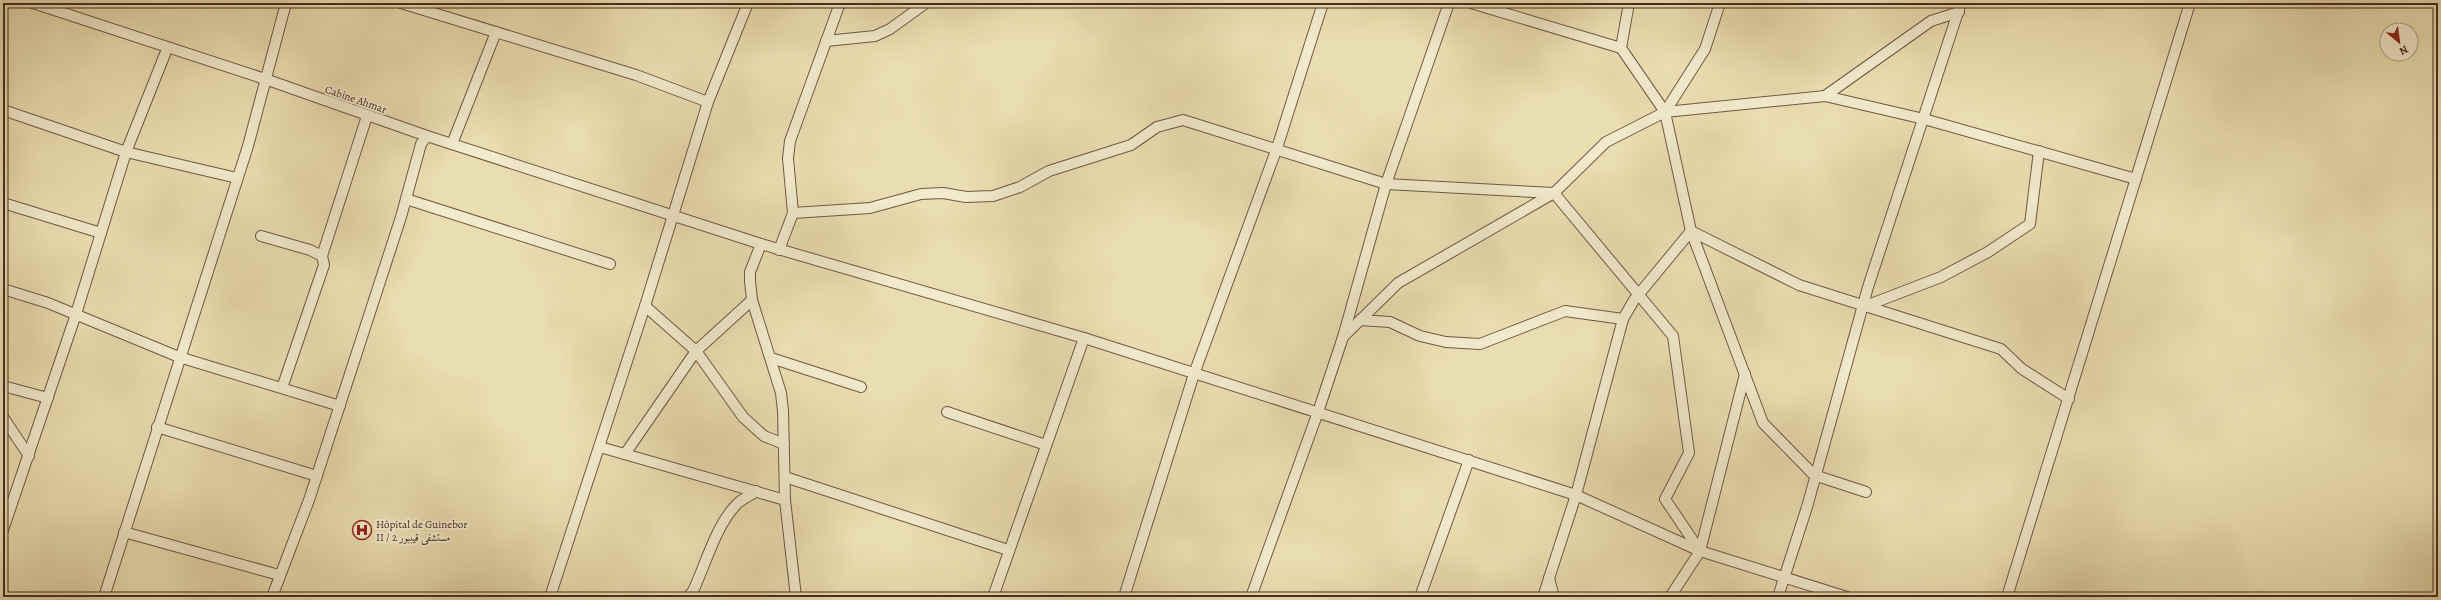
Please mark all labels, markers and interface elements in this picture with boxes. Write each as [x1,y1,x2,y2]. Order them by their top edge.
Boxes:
north arrow [2379,22,2419,62]
text: N [2396,42,2411,59]
street label: Cabine Ahmar [323,82,389,117]
place label: Hôpital de Guinebor II / مستشفى قيببور 2 [376,517,468,546]
hospital icon: Hôpital de Guinebor II / مستشفى قيببور 2 [351,519,373,541]

